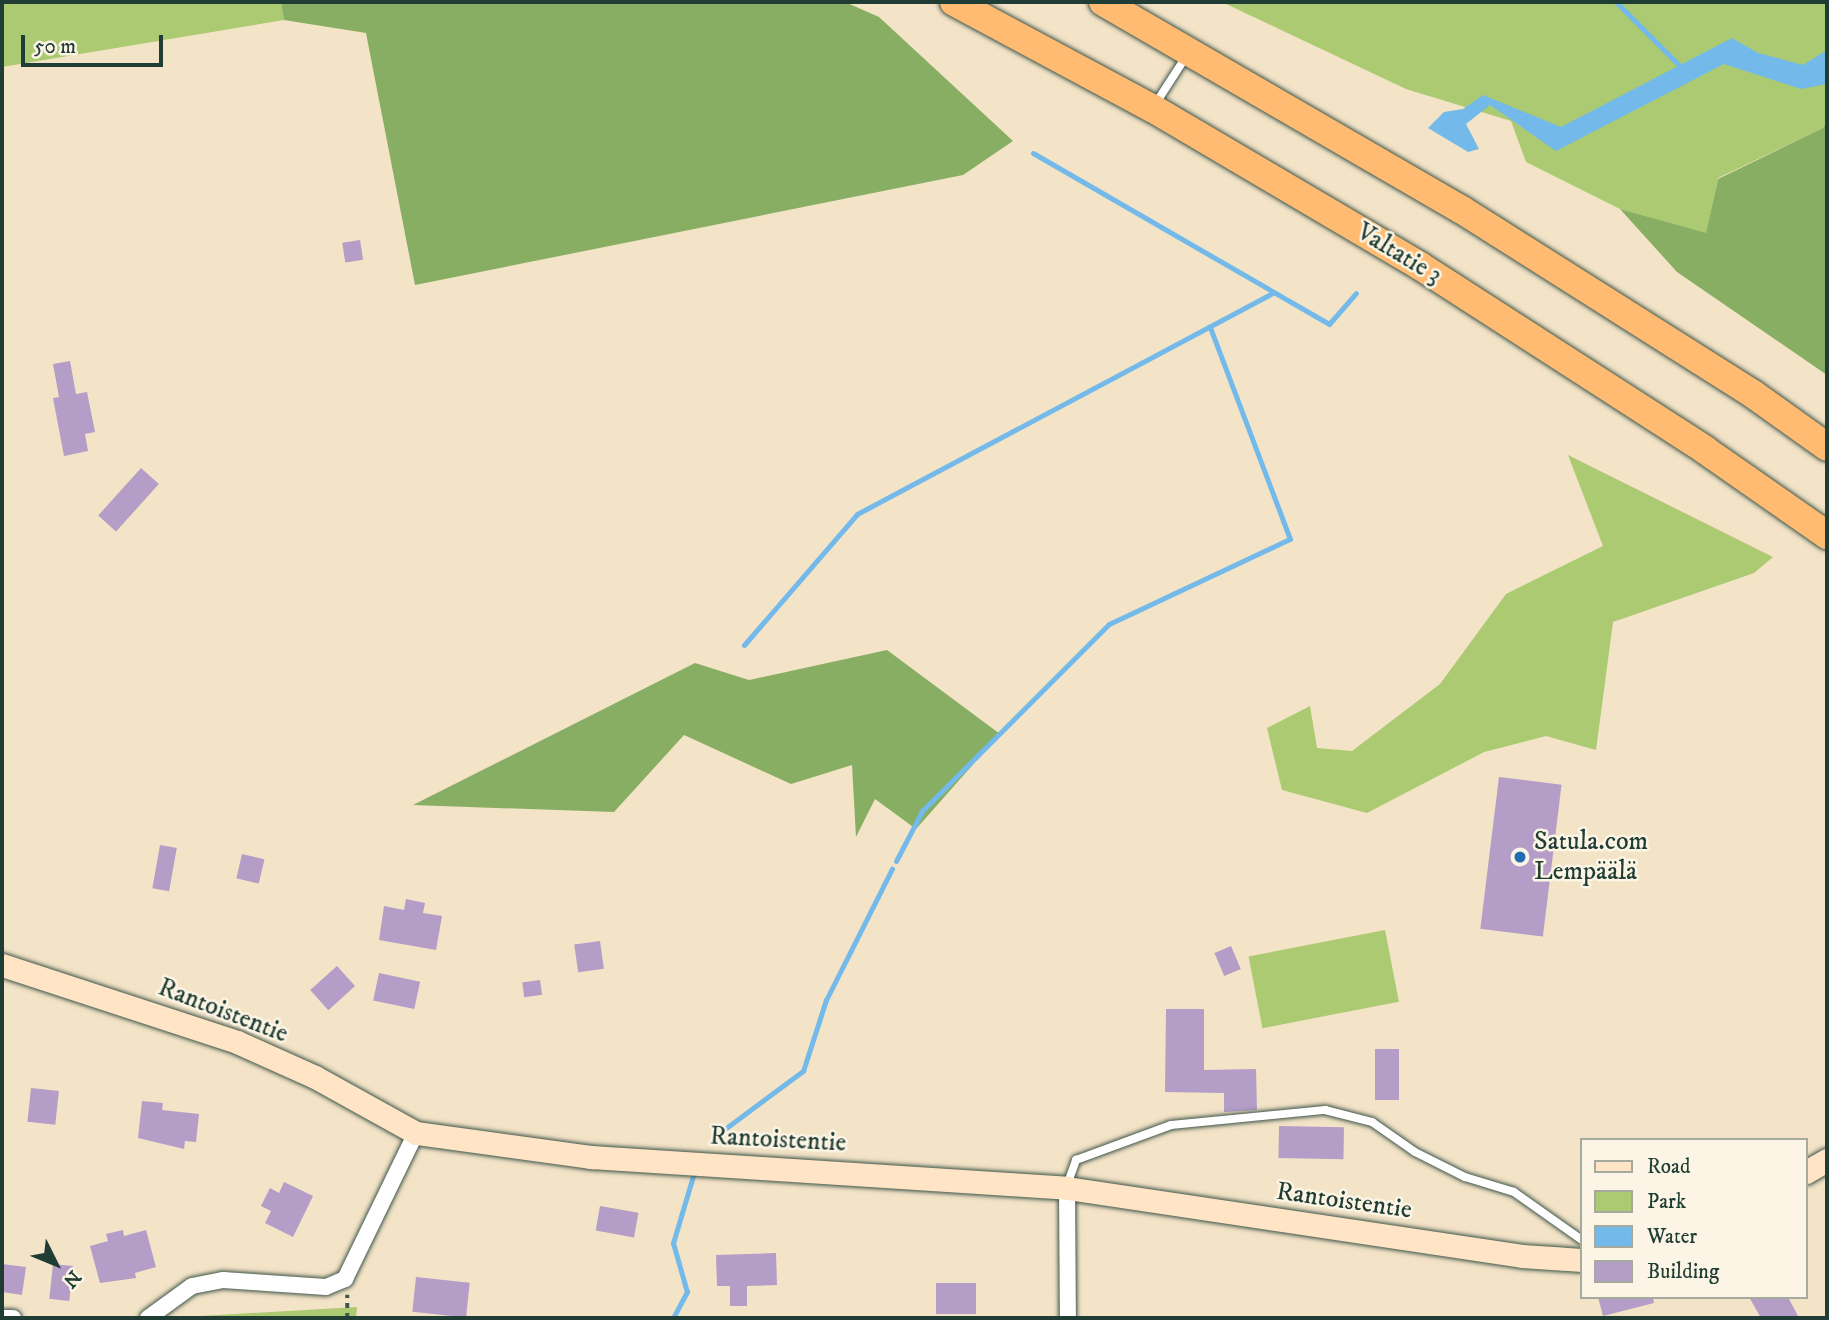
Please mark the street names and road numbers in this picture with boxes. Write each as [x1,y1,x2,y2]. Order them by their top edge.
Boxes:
street label: Valtatie 3 [1351,216,1447,292]
street label: Rantoistentie [154,972,292,1050]
street label: Rantoistentie [709,1121,847,1159]
street label: Rantoistentie [1274,1176,1414,1226]

